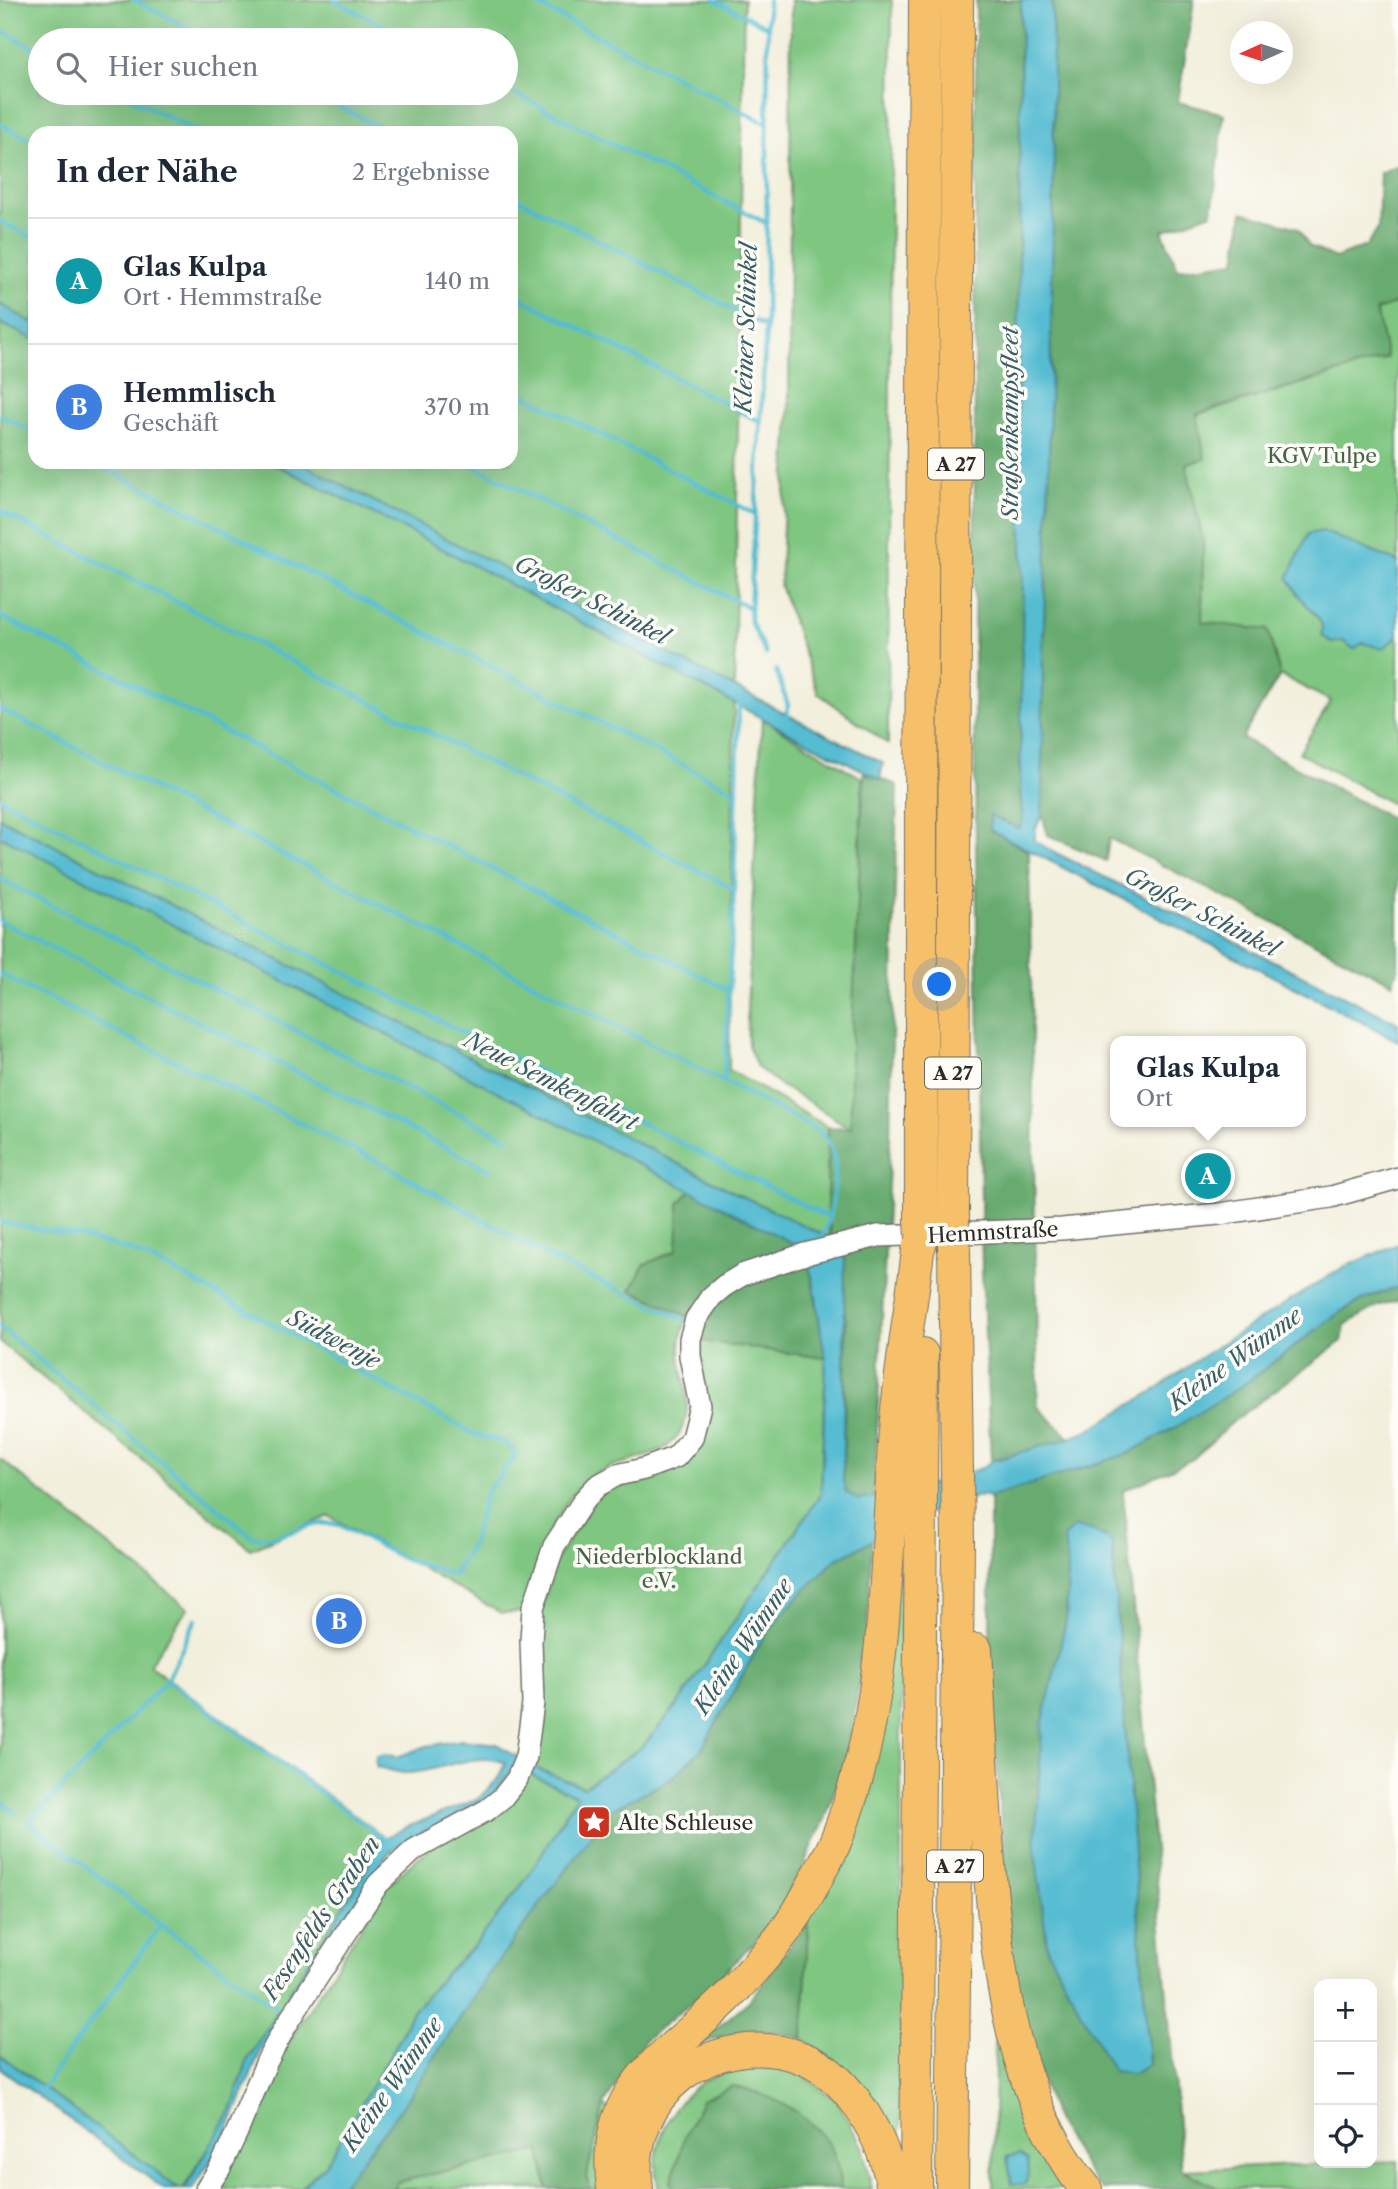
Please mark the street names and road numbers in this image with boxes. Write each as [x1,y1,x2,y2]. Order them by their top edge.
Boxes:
road number: A 27 [928,449,984,480]
road number: A 27 [925,1058,981,1088]
street label: Hemmstraße [927,1216,1059,1248]
road number: A 27 [927,1850,983,1882]

